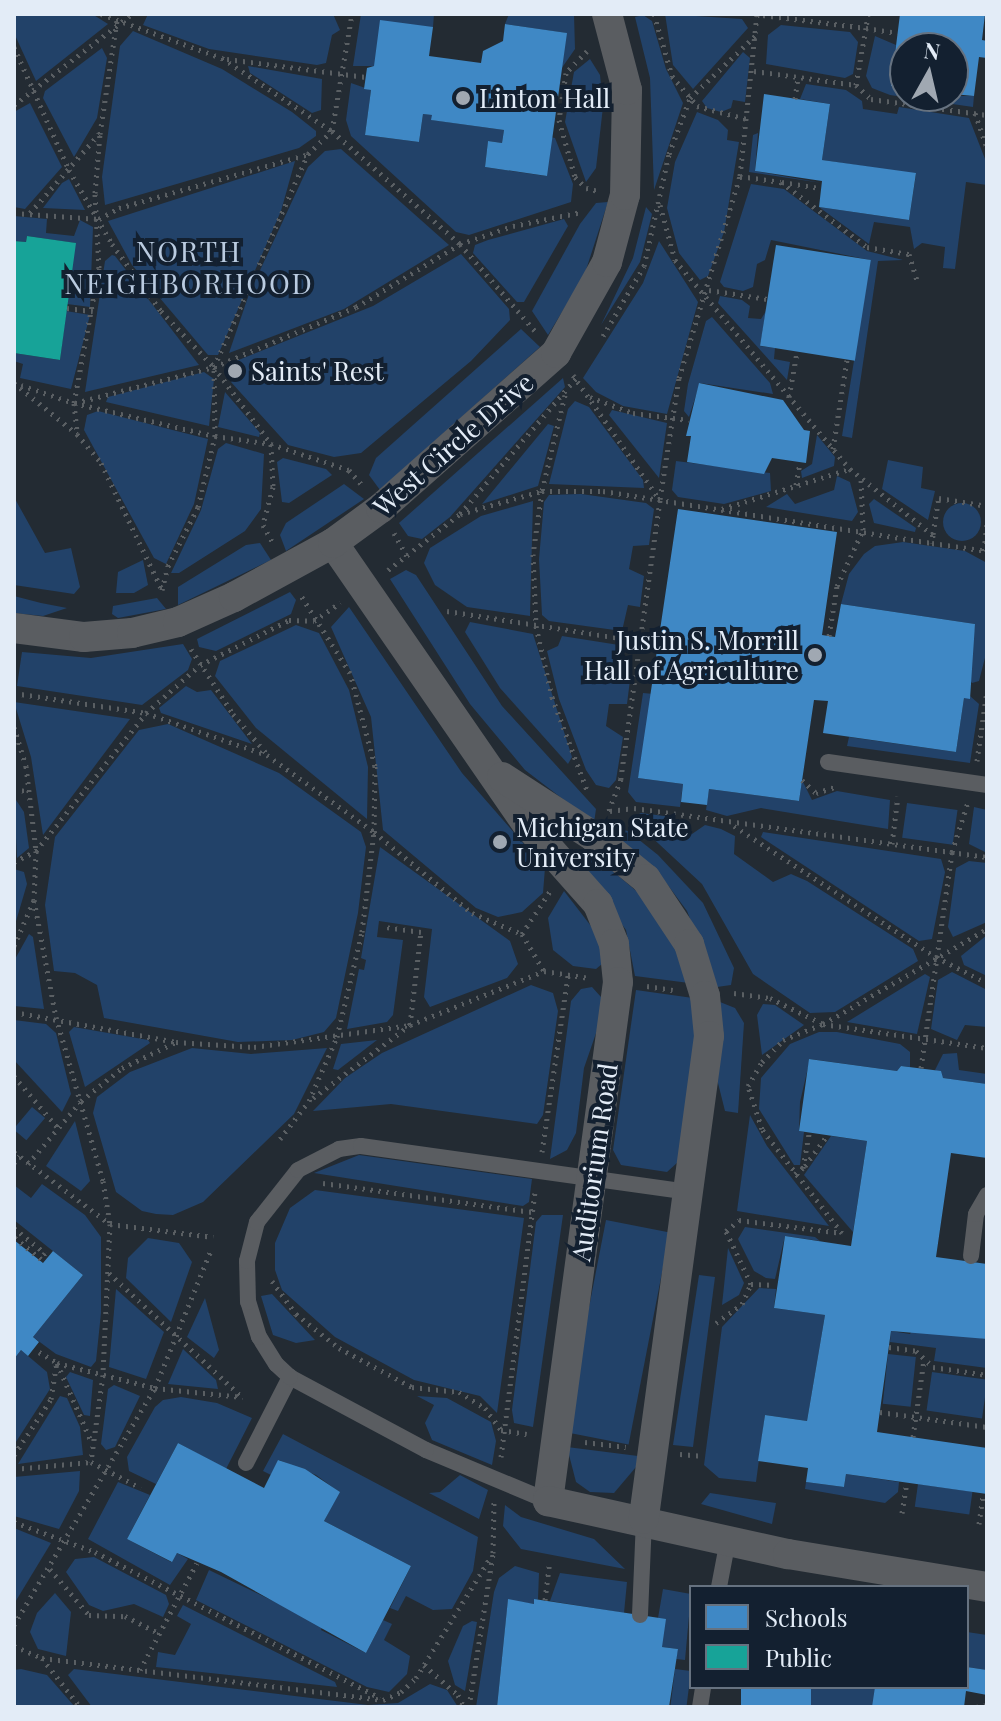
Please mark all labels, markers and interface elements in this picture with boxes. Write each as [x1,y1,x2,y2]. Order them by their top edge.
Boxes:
north arrow [889,32,969,112]
text: N [922,34,942,66]
place label: Linton Hall [479,82,610,114]
marker: Linton Hall [454,89,472,107]
district label: NORTH NEIGHBORHOOD [64,234,314,300]
place label: Saints' Rest [251,355,384,387]
marker: Saints' Rest [226,362,244,380]
street label: West Circle Drive [367,366,539,522]
place label: Justin S. Morrill Hall of Agriculture [583,624,799,686]
marker: Justin S. Morrill Hall of Agriculture [806,646,824,664]
place label: Michigan State University [516,811,689,872]
marker: Michigan State University [491,833,509,851]
street label: Auditorium Road [565,1061,623,1263]
legend [689,1585,969,1689]
text: Schools [765,1601,847,1633]
text: Public [765,1641,832,1673]

